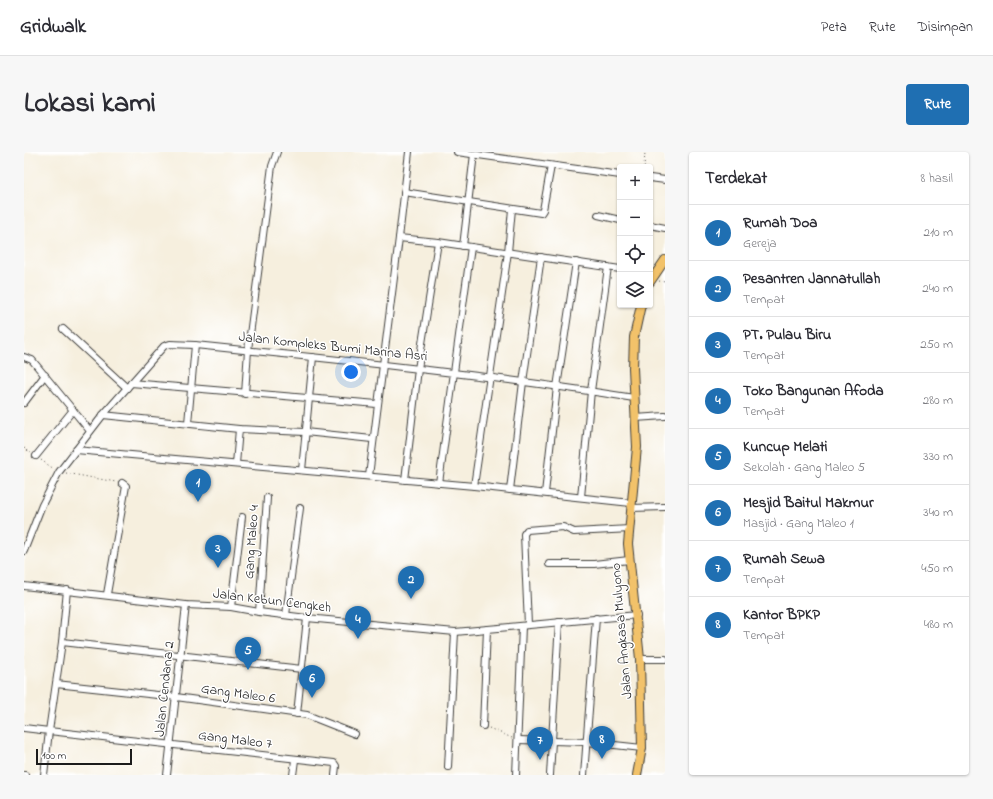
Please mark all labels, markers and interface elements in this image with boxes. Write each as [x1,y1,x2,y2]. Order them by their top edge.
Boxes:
text: Gridwalk [20,14,86,41]
text: Peta [821,17,847,38]
text: Rute [869,17,896,38]
text: Disimpan [918,17,973,38]
text: Lokasi kami [24,84,156,125]
button: Rute [906,84,969,125]
map controls [617,164,653,308]
button: + [617,164,653,200]
text: Terdekat [705,166,767,191]
text: 8 hasil [921,169,953,188]
button: − [617,200,653,236]
text: Rumah Doa [743,212,817,234]
text: 1 [716,223,720,242]
text: 210 m [923,223,953,242]
text: Gereja [743,234,776,253]
button: locate [617,236,653,272]
text: Pesantren Jannatullah [743,268,880,290]
button: layers [617,272,653,308]
text: 2 [715,279,721,298]
text: 240 m [922,279,953,298]
text: Tempat [743,290,785,309]
text: PT. Pulau Biru [743,324,831,346]
street label: Jalan Kompleks Bumi Marina Asri [237,327,429,367]
text: 3 [715,335,721,354]
text: 250 m [920,335,953,354]
text: Tempat [743,346,785,365]
your location [341,362,361,382]
text: Toko Bangunan Afoda [743,380,884,402]
text: 4 [715,391,721,410]
text: 280 m [923,391,953,410]
text: Tempat [743,402,785,421]
text: Kuncup Melati [743,436,828,458]
text: 5 [714,447,722,466]
text: 330 m [923,447,953,466]
text: Sekolah · Gang Maleo 5 [743,458,865,477]
pin: 1 [185,469,211,502]
text: Mesjid Baitul Makmur [743,492,874,514]
text: 6 [715,503,721,522]
text: 340 m [923,503,953,522]
street label: Gang Maleo 4 [239,504,266,580]
text: Masjid · Gang Maleo 1 [743,514,854,533]
pin: 3 [205,535,231,568]
text: Rumah Sewa [743,548,825,570]
text: 7 [715,559,721,578]
text: 450 m [921,559,953,578]
street label: Jalan Angkasa Mulyono [606,562,639,700]
pin: 2 [398,566,424,599]
text: Tempat [743,570,785,589]
street label: Jalan Kebun Cengkeh [211,583,332,620]
text: Kantor BPKP [743,604,820,626]
pin: 4 [345,606,371,639]
text: 8 [716,615,720,634]
text: 480 m [924,615,953,634]
text: Tempat [743,626,785,645]
pin: 5 [235,637,261,670]
street label: Jalan Cendana 2 [150,640,180,738]
pin: 6 [299,665,325,698]
street label: Gang Maleo 6 [199,678,276,711]
street label: Gang Maleo 7 [197,725,273,756]
pin: 8 [589,726,615,759]
pin: 7 [527,727,553,760]
scale bar [36,747,132,766]
text: 100 m [42,748,66,764]

